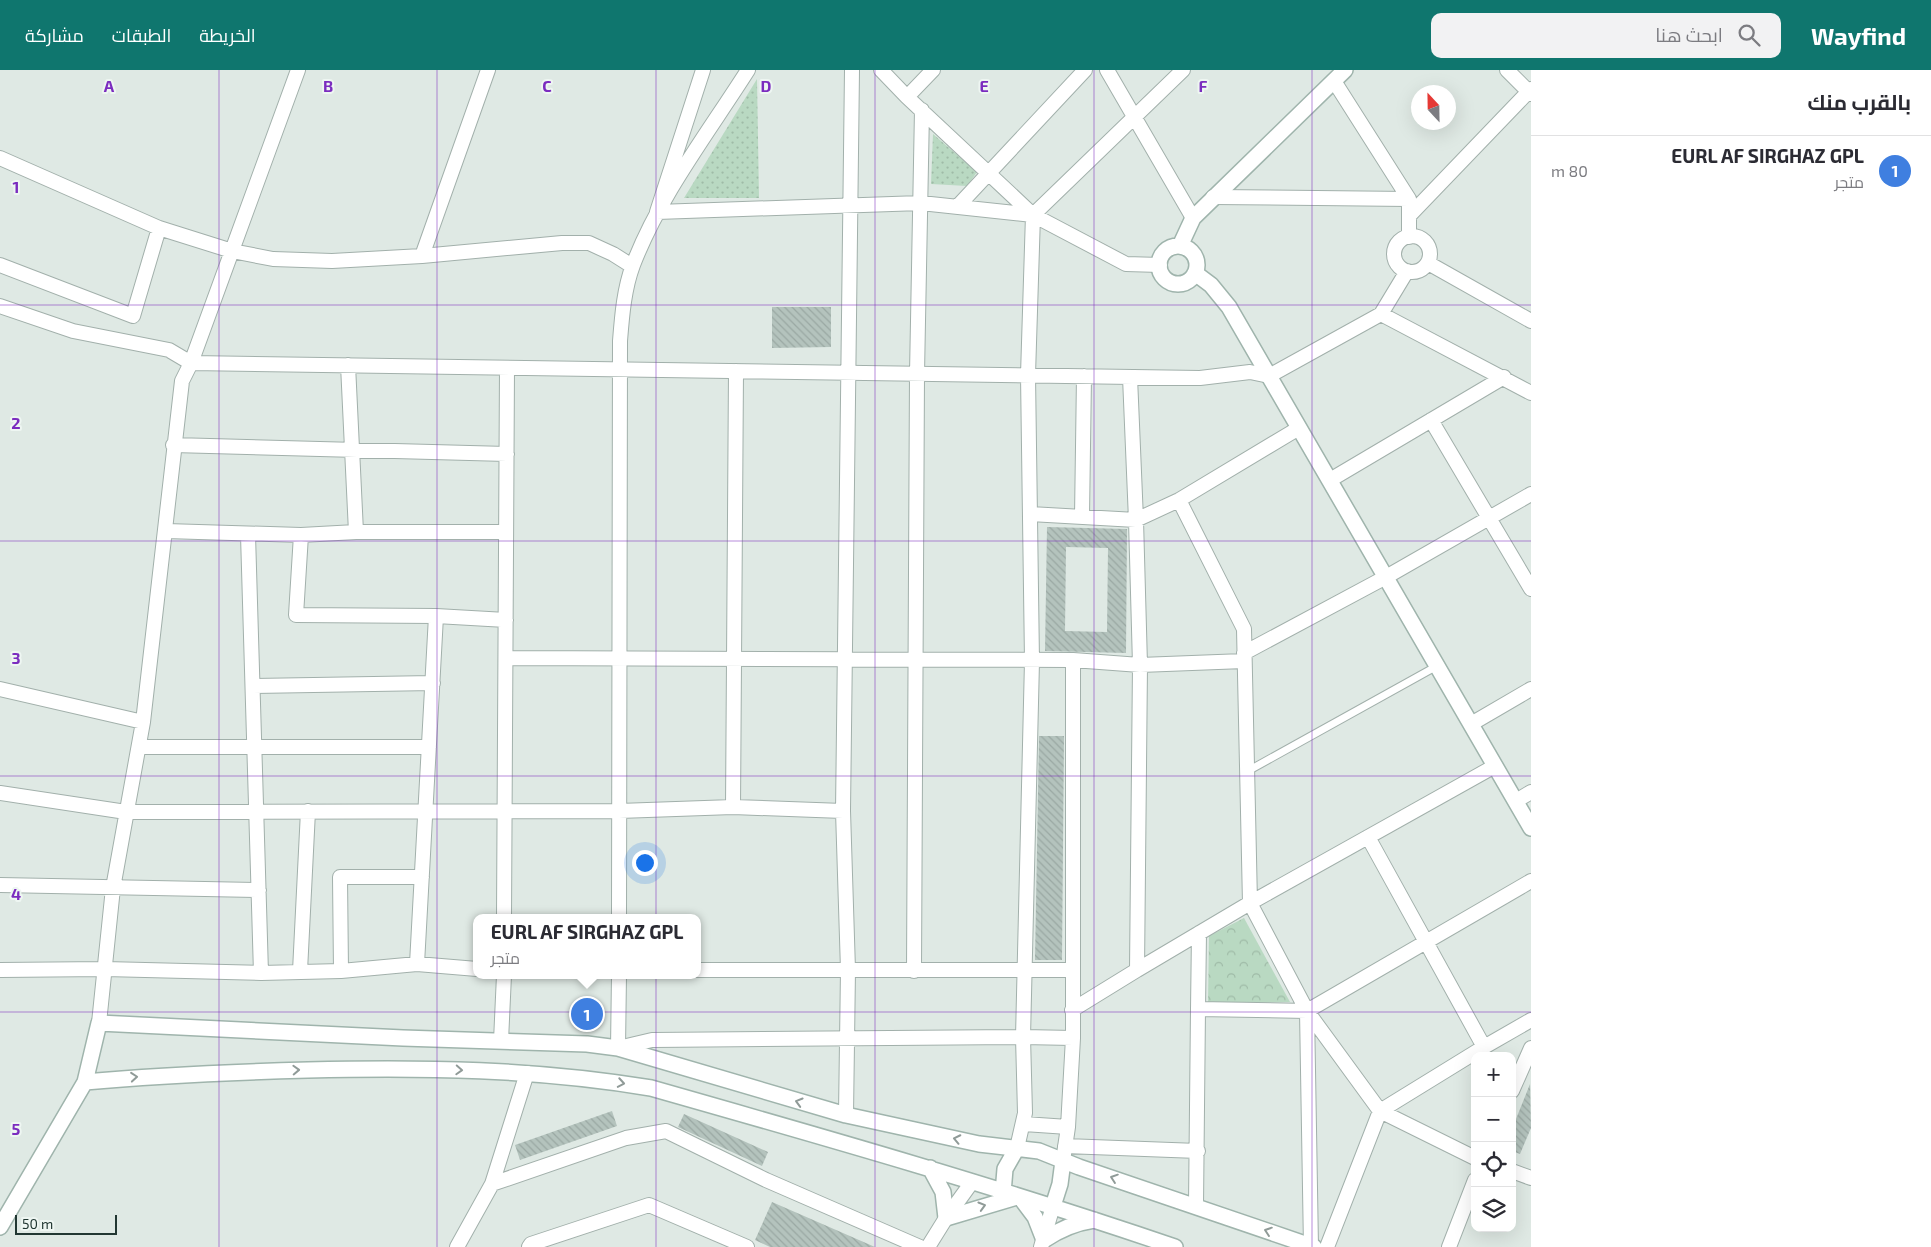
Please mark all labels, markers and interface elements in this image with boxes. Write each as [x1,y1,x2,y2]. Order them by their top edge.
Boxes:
search box [1431,13,1781,58]
icon: search [1735,21,1763,49]
text: Wayfind [1811,21,1906,50]
text: ابحث هنا [1655,23,1723,46]
text: مشاركة [25,24,84,46]
text: الطبقات [112,24,171,46]
text: الخريطة [199,24,256,46]
text: A [104,76,115,95]
text: B [323,76,333,95]
text: C [542,76,552,95]
text: D [761,76,772,95]
text: E [979,76,989,95]
text: F [1199,76,1208,95]
north arrow [1411,85,1456,130]
text: بالقرب منك [1807,89,1911,114]
text: EURL AF SIRGHAZ GPL [1671,144,1864,167]
text: 80 m [1551,161,1588,180]
text: 1 [1892,161,1898,180]
text: متجر [1835,172,1864,191]
text: 1 [13,177,19,196]
text: 2 [11,413,21,432]
text: 3 [11,648,21,667]
your location [632,850,658,876]
text: 4 [11,884,21,903]
popup [473,914,701,979]
text: EURL AF SIRGHAZ GPL [491,920,683,943]
text: متجر [491,948,520,967]
pin: 1 [571,995,603,1033]
map controls [1471,1052,1516,1232]
button: + [1471,1052,1516,1097]
one-way arrow [292,1065,300,1075]
one-way arrow [455,1065,463,1076]
one-way arrow [130,1072,138,1083]
one-way arrow [616,1077,625,1087]
one-way arrow [796,1097,804,1107]
button: − [1471,1097,1516,1142]
text: 5 [12,1119,21,1138]
one-way arrow [953,1134,962,1145]
button: locate [1471,1142,1516,1187]
one-way arrow [1110,1173,1119,1183]
button: layers [1471,1187,1516,1232]
one-way arrow [977,1201,986,1212]
scale bar [15,1212,118,1235]
text: 50 m [22,1215,53,1232]
one-way arrow [1264,1227,1272,1237]

